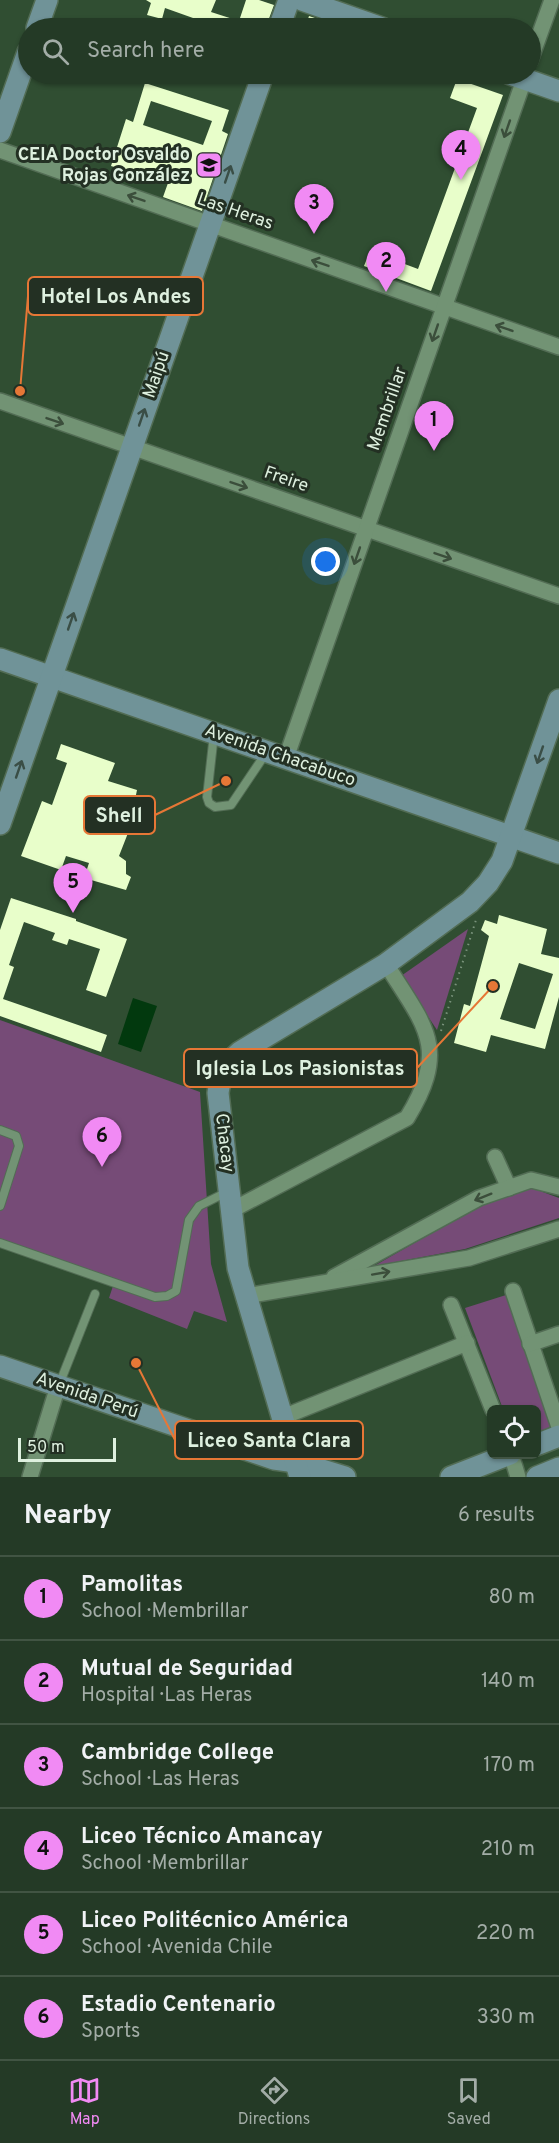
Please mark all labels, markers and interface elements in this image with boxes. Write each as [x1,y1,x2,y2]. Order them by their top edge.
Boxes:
search box [18,18,541,84]
icon: search [39,35,72,68]
text: Search here [87,38,205,65]
one-way arrow [500,119,511,138]
pin: 4 [442,130,480,180]
place label: CEIA Doctor Osvaldo Rojas González [18,144,190,188]
school or university icon: CEIA Doctor Osvaldo Rojas González [194,150,224,180]
one-way arrow [223,165,234,184]
pin: 3 [294,184,334,234]
street label: Las Heras [194,188,276,236]
one-way arrow [127,192,146,203]
pin: 2 [366,242,406,292]
one-way arrow [311,256,330,267]
callout: Hotel Los Andes [28,277,203,315]
text: Hotel Los Andes [41,285,191,311]
one-way arrow [495,321,514,332]
one-way arrow [429,323,440,341]
street label: Maipú [138,348,176,402]
street label: Membrillar [363,364,413,454]
pin: 1 [414,402,454,451]
one-way arrow [138,409,149,427]
one-way arrow [45,416,64,427]
street label: Freire [261,462,311,498]
one-way arrow [230,480,248,491]
one-way arrow [350,546,361,565]
your location [311,547,340,576]
one-way arrow [434,551,452,562]
one-way arrow [66,612,77,631]
street label: Avenida Chacabuco [202,719,358,793]
one-way arrow [533,745,544,764]
one-way arrow [15,760,26,778]
callout: Shell [84,796,155,834]
text: Shell [96,804,143,830]
pin: 5 [54,864,92,913]
callout: Iglesia Los Pasionistas [184,1049,417,1087]
text: Iglesia Los Pasionistas [195,1057,405,1083]
street label: Chacay [209,1112,239,1174]
pin: 6 [82,1118,122,1167]
one-way arrow [474,1193,493,1204]
one-way arrow [370,1267,390,1278]
street label: Avenida Perú [33,1368,141,1424]
map controls [487,1405,541,1459]
button: locate [487,1405,541,1459]
callout: Liceo Santa Clara [175,1421,363,1459]
text: Liceo Santa Clara [187,1429,351,1455]
scale bar [18,1435,116,1462]
text: 50 m [27,1438,65,1458]
text: Nearby [24,1500,112,1533]
text: 6 results [458,1503,535,1529]
text: Pamolitas [81,1572,183,1599]
text: 1 [40,1585,48,1611]
text: 80 m [489,1585,535,1611]
text: School · Membrillar [81,1599,248,1625]
text: Mutual de Seguridad [81,1656,293,1683]
text: 2 [37,1669,50,1695]
text: 140 m [481,1669,535,1695]
text: Hospital · Las Heras [81,1683,252,1709]
text: Cambridge College [81,1740,274,1767]
text: 3 [38,1753,50,1779]
text: 170 m [483,1753,535,1779]
text: School · Las Heras [81,1767,240,1793]
text: Liceo Técnico Amancay [81,1824,323,1851]
text: 4 [37,1837,50,1863]
text: 210 m [481,1837,535,1863]
text: School · Membrillar [81,1851,248,1877]
text: Liceo Politécnico América [81,1908,349,1935]
text: 5 [37,1921,50,1947]
text: 220 m [476,1921,535,1947]
text: School · Avenida Chile [81,1935,272,1961]
text: Estadio Centenario [81,1992,276,2019]
text: 6 [37,2005,50,2031]
text: 330 m [477,2005,535,2031]
text: Sports [81,2019,141,2045]
tab: Map [68,2074,101,2130]
tab: Directions [238,2074,310,2130]
tab: Saved [447,2074,491,2130]

